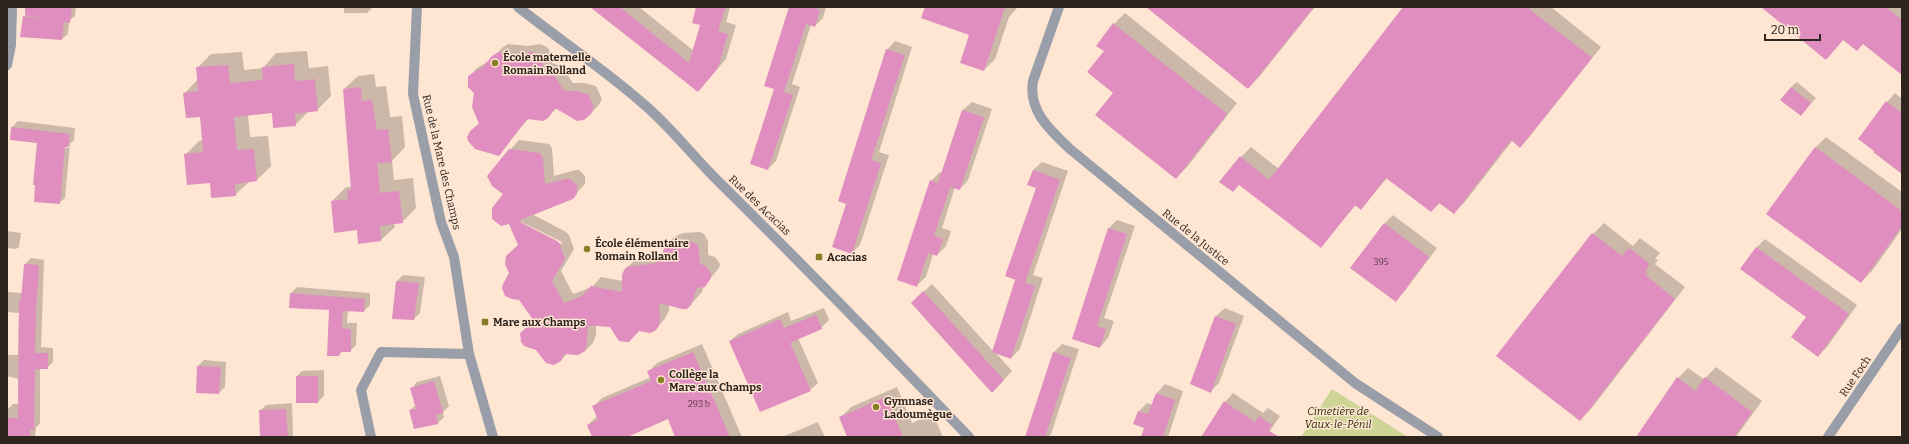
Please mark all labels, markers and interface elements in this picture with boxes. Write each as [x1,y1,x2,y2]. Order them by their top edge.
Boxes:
scale bar [1765,16,1820,42]
text: 20 m [1771,23,1800,37]
place label: École maternelle Romain Rolland [503,50,591,77]
marker: École maternelle Romain Rolland [490,58,500,68]
street label: Rue de la Mare des Champs [420,93,463,231]
street label: Rue des Acacias [726,173,793,238]
street label: Rue de la Justice [1160,206,1232,268]
place label: École élémentaire Romain Rolland [595,236,689,263]
marker: École élémentaire Romain Rolland [582,244,592,254]
place label: Acacias [827,251,867,264]
marker: Acacias [814,252,824,262]
house number: 395 [1373,257,1389,267]
place label: Mare aux Champs [493,316,586,329]
marker: Mare aux Champs [480,317,490,327]
street label: Rue Foch [1837,353,1874,399]
place label: Collège la Mare aux Champs [669,368,762,394]
marker: Collège la Mare aux Champs [656,375,666,385]
place label: Gymnase Ladoumègue [884,395,952,421]
house number: 293 b [688,399,710,409]
marker: Gymnase Ladoumègue [871,402,881,412]
park label: Cimetière de Vaux-le-Pénil [1304,405,1372,431]

